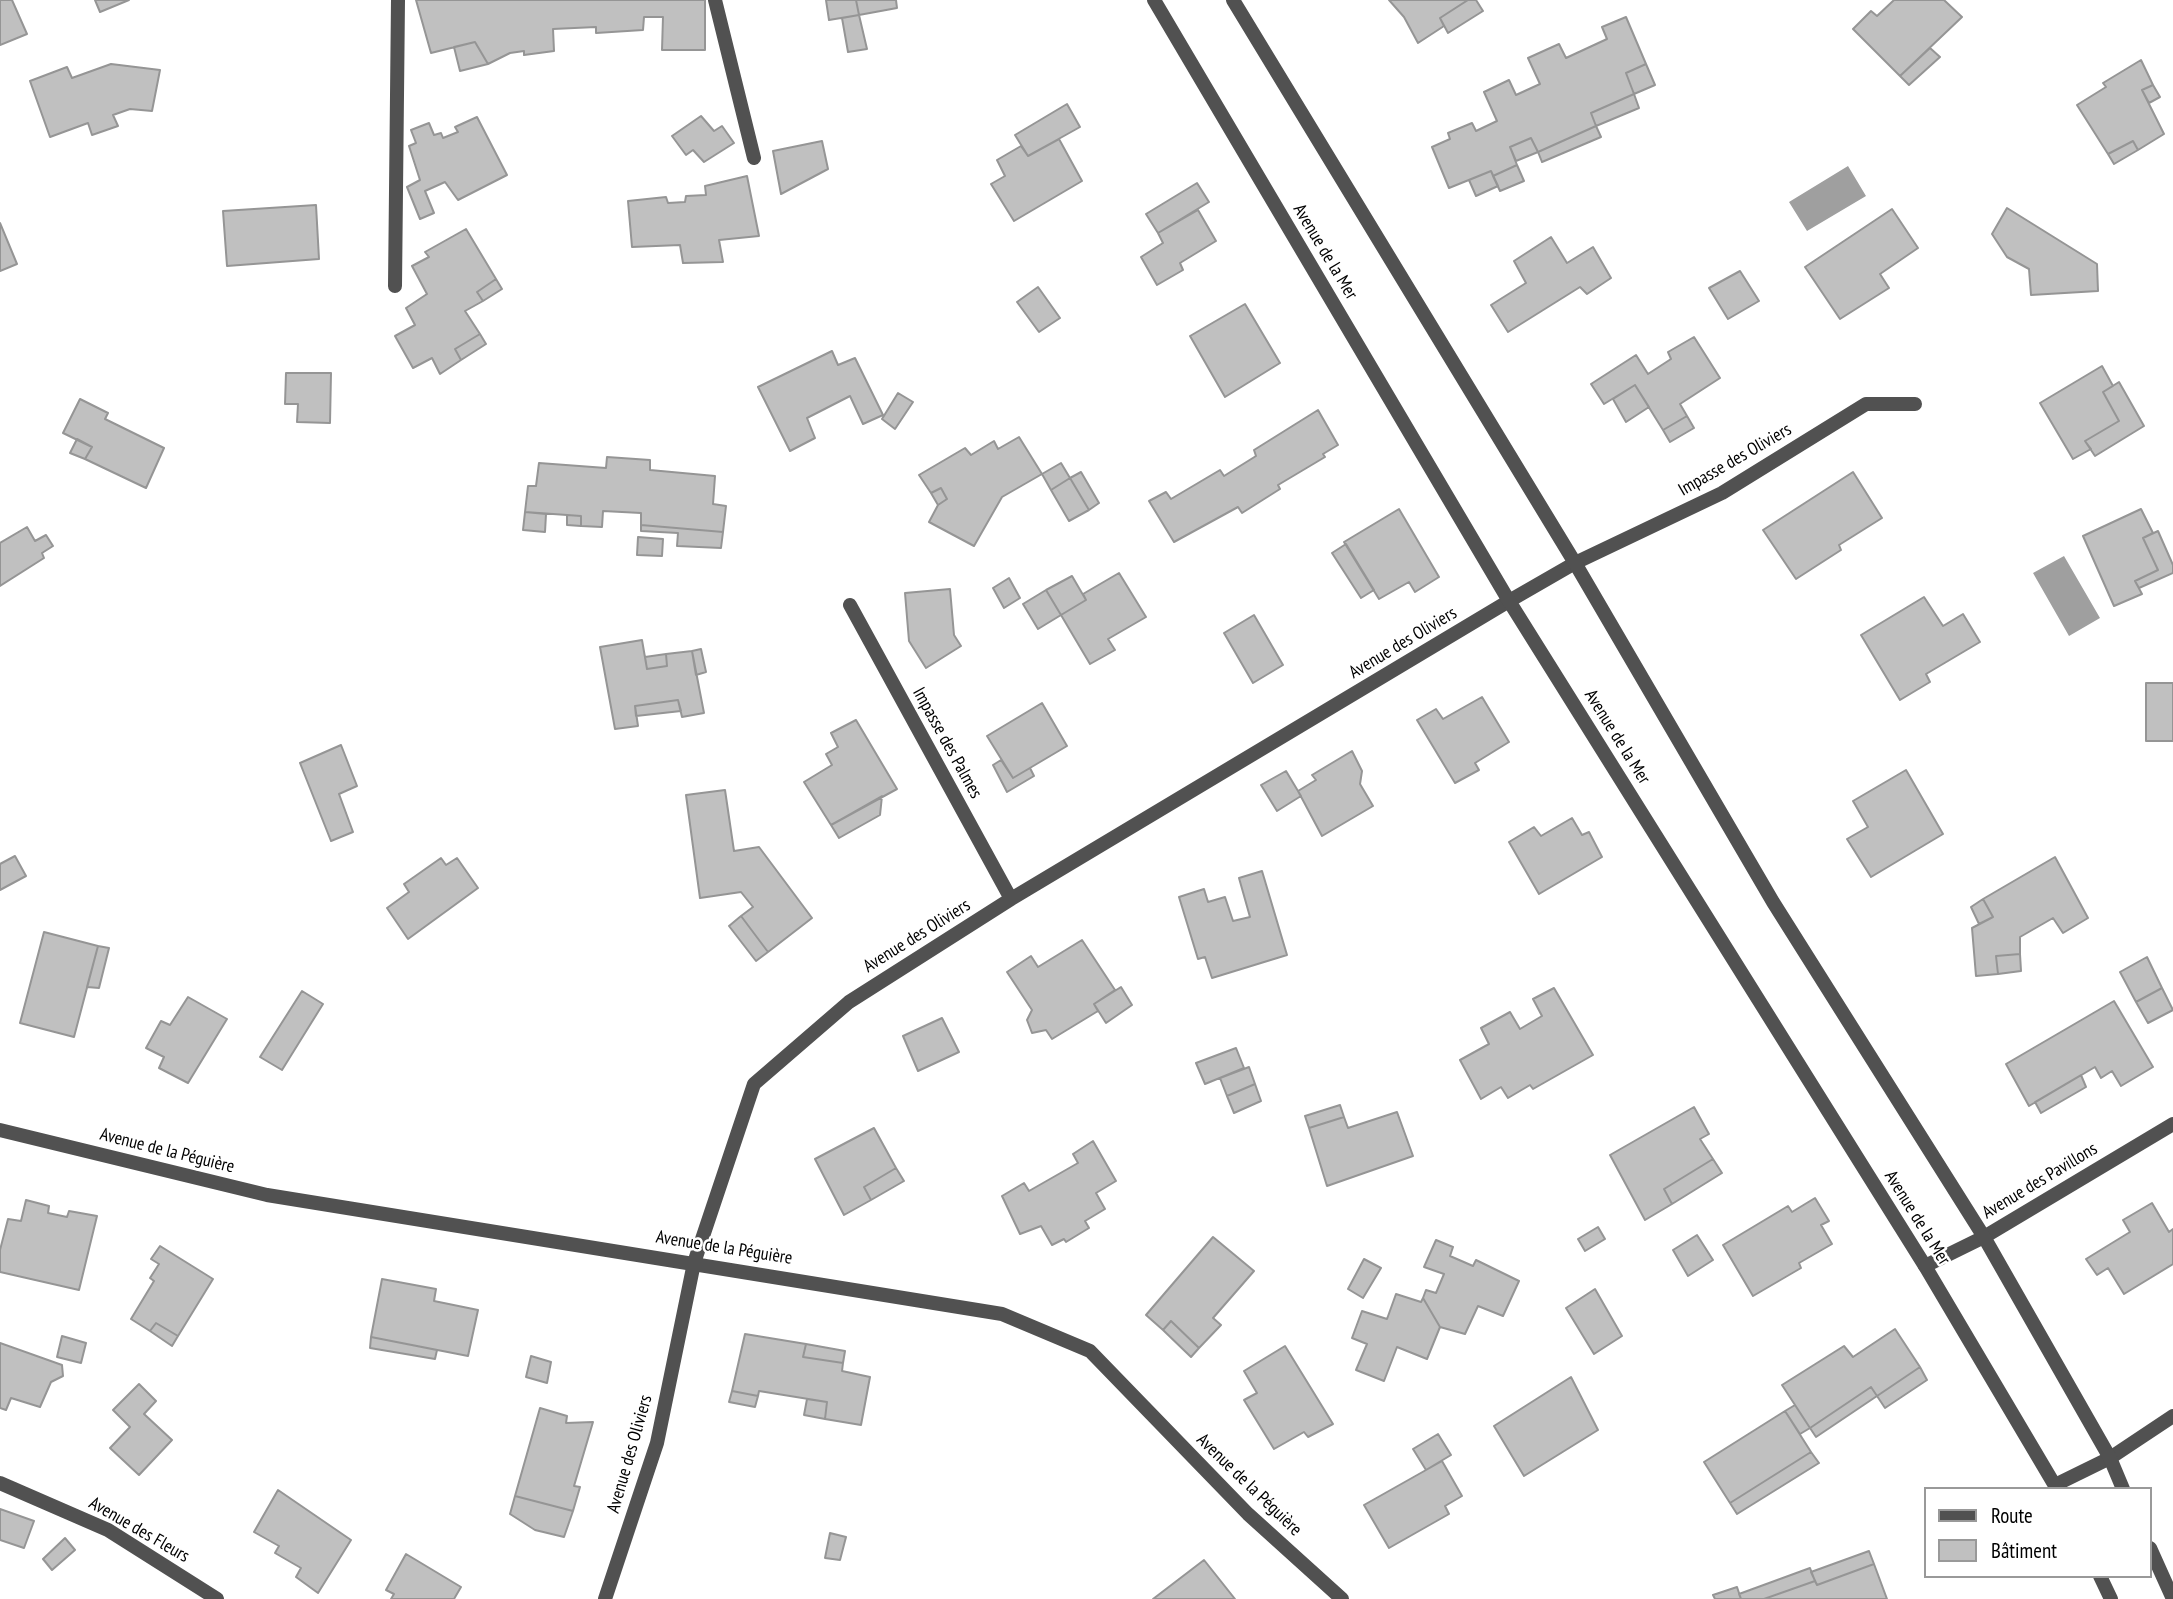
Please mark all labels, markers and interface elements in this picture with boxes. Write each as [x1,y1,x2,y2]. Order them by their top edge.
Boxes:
street label: Avenue de la Mer [1288,200,1362,304]
street label: Impasse des Oliviers [1675,419,1795,501]
street label: Avenue des Oliviers [1345,602,1461,684]
street label: Impasse des Palmes [908,684,986,802]
street label: Avenue de la Mer [1579,686,1655,788]
street label: Avenue des Oliviers [860,895,974,977]
street label: Avenue de la Péguière [98,1124,236,1178]
street label: Avenue des Pavillons [1979,1138,2101,1224]
street label: Avenue de la Mer [1879,1167,1955,1269]
street label: Avenue de la Péguière [654,1227,794,1269]
street label: Avenue des Oliviers [603,1392,657,1516]
street label: Avenue de la Péguière [1192,1429,1306,1541]
legend [1924,1487,2152,1578]
street label: Avenue des Fleurs [85,1493,193,1567]
text: Route [1991,1502,2033,1529]
text: Bâtiment [1991,1537,2057,1564]

